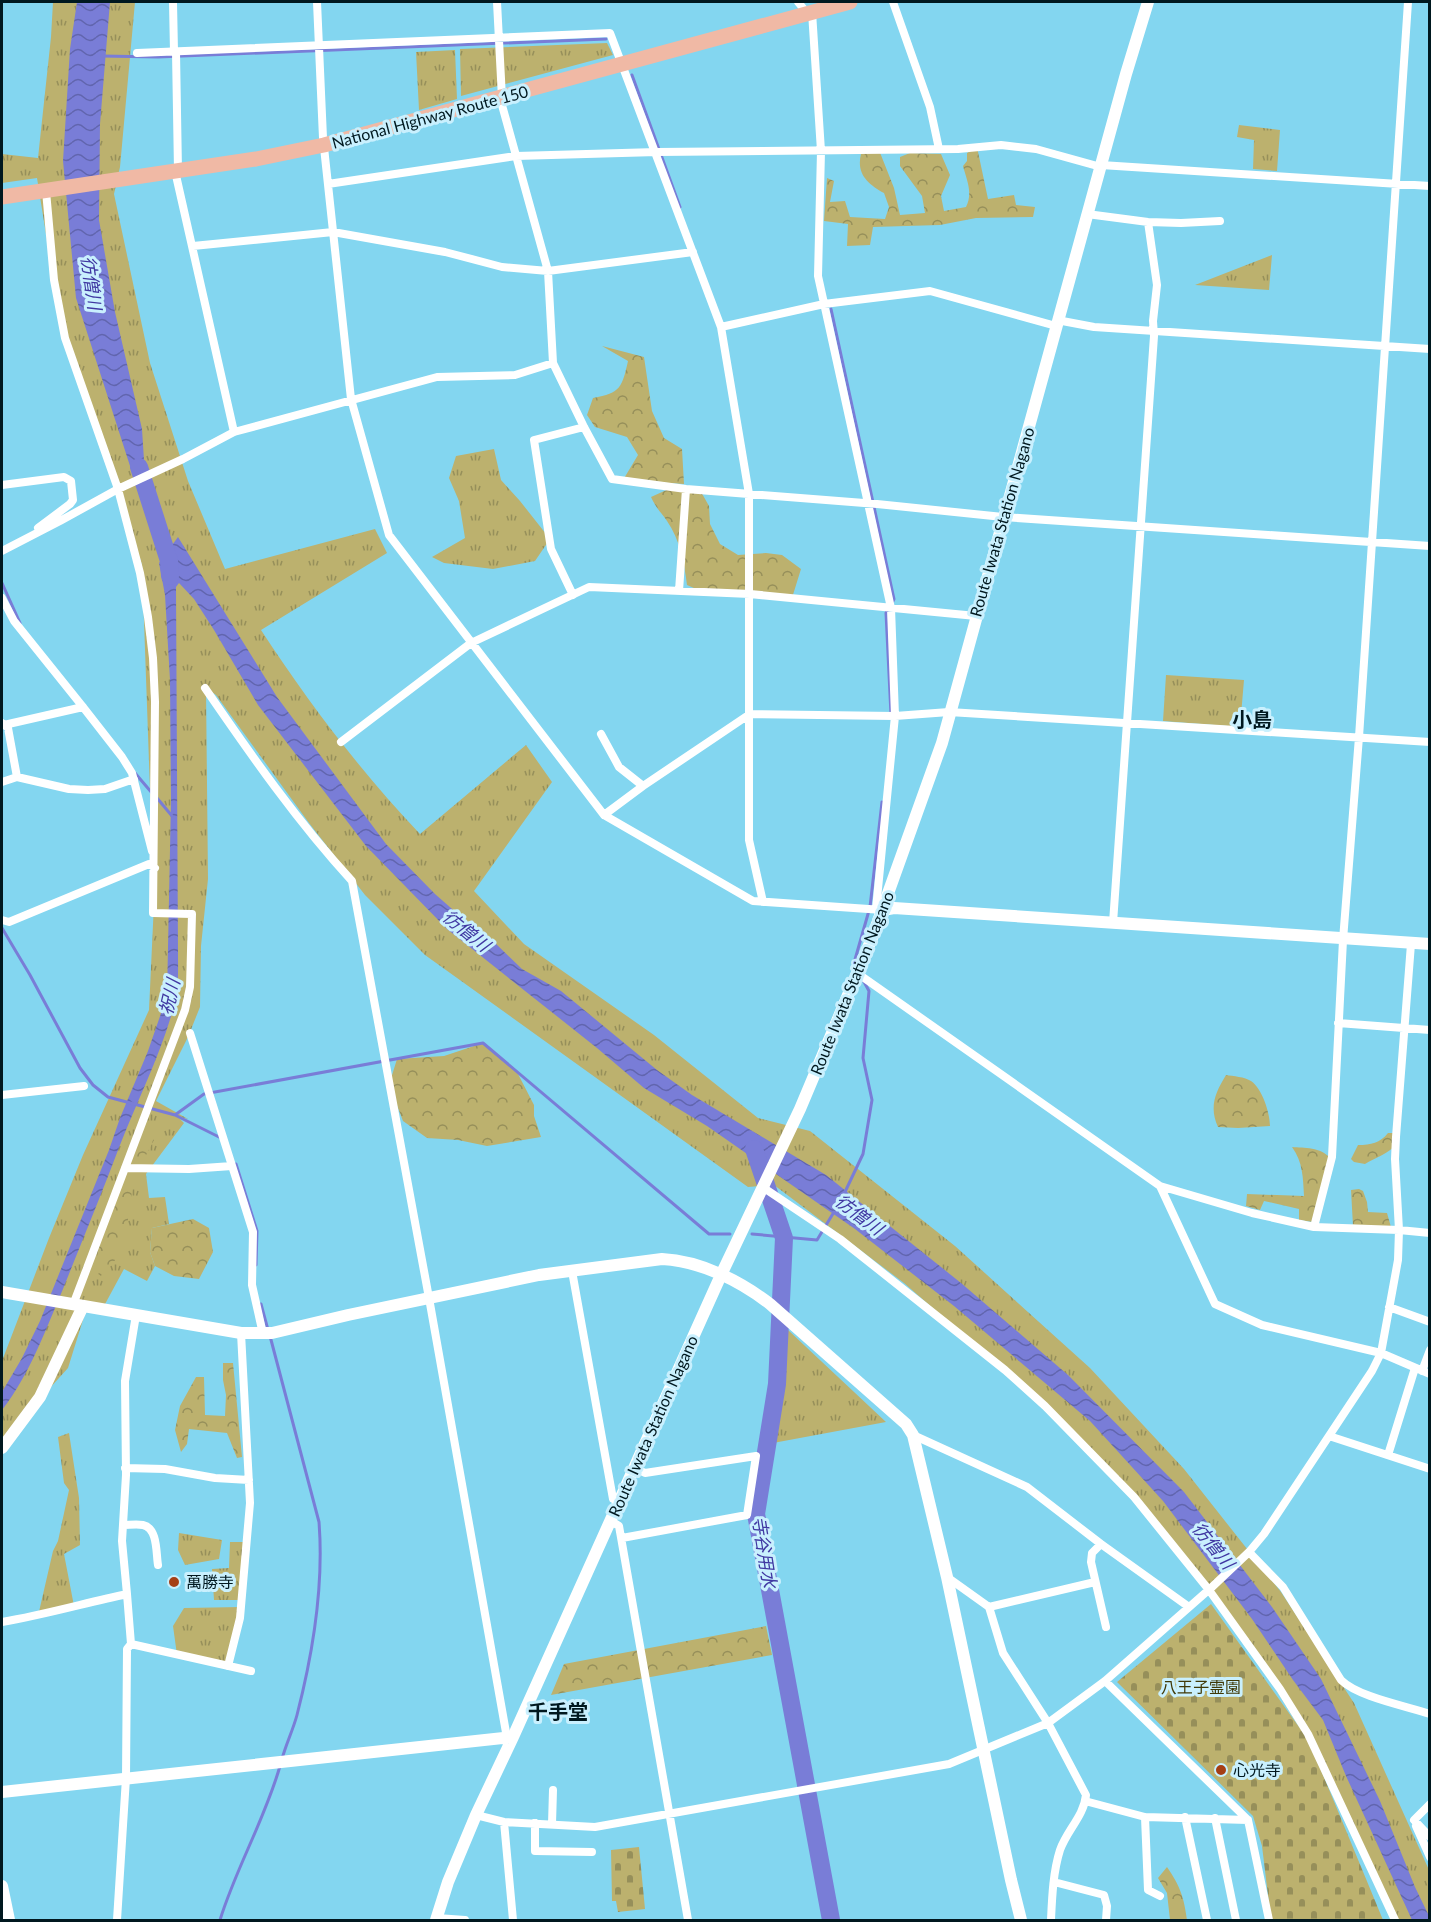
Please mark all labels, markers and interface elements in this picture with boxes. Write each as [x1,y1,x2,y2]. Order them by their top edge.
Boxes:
street label: National Highway Route 150 [330,81,530,152]
water label: 彷僧川 [77,255,107,313]
street label: Route Iwata Station Nagano [965,425,1038,619]
district label: 小島 [1232,707,1272,731]
street label: Route Iwata Station Nagano [806,888,897,1077]
water label: 彷僧川 [439,905,496,957]
water label: 祝川 [154,975,184,1017]
water label: 彷僧川 [831,1189,889,1240]
street label: Route Iwata Station Nagano [604,1332,701,1519]
water label: 寺谷用水 [748,1515,782,1591]
water label: 彷僧川 [1188,1517,1241,1575]
place label: 萬勝寺 [186,1572,234,1591]
marker: 萬勝寺 [167,1575,181,1589]
park label: 八王子霊園 [1161,1677,1241,1696]
district label: 千手堂 [528,1699,588,1723]
place label: 心光寺 [1233,1760,1281,1779]
marker: 心光寺 [1214,1763,1228,1777]

